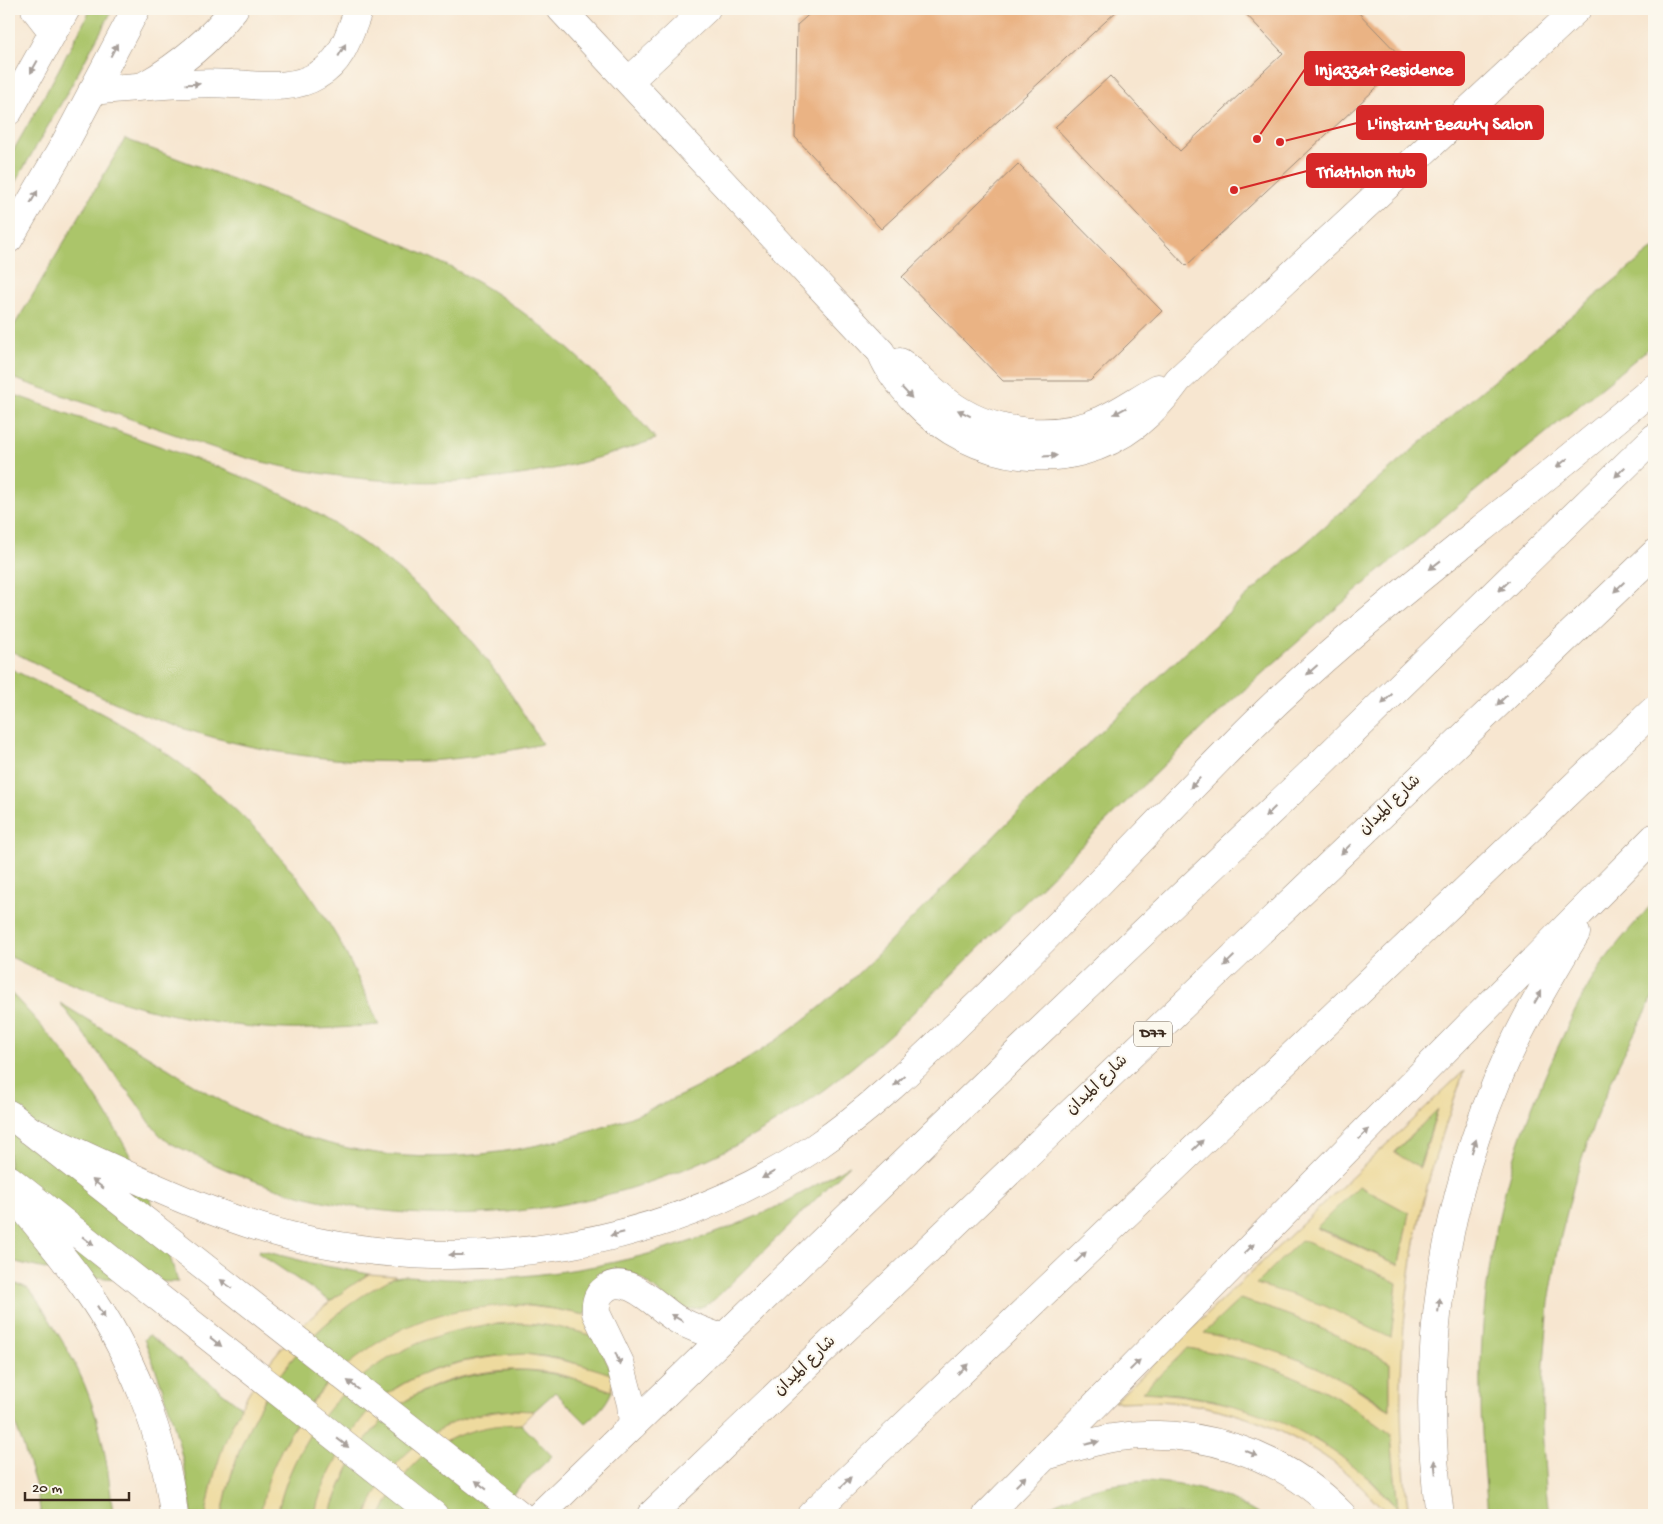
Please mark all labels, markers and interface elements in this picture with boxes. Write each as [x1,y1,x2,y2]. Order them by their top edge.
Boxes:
one-way arrow [110,43,118,57]
one-way arrow [338,43,346,57]
callout: Injazzat Residence [1305,52,1464,85]
one-way arrow [29,60,38,73]
text: Injazzat Residence [1315,61,1454,82]
one-way arrow [185,80,201,88]
callout: L'instant Beauty Salon [1357,106,1543,139]
text: L'instant Beauty Salon [1367,115,1533,136]
callout: Triathlon Hub [1307,154,1426,187]
text: Triathlon Hub [1315,163,1416,184]
one-way arrow [29,190,38,203]
one-way arrow [901,386,913,398]
one-way arrow [1113,407,1127,415]
one-way arrow [957,409,972,417]
one-way arrow [1042,452,1058,460]
one-way arrow [1556,458,1569,469]
one-way arrow [1614,466,1626,478]
one-way arrow [1429,559,1442,570]
one-way arrow [1498,580,1510,592]
one-way arrow [1613,581,1625,593]
one-way arrow [1306,664,1318,676]
one-way arrow [1381,693,1393,705]
one-way arrow [1496,694,1508,706]
street label: شارع الميدان [1356,772,1426,840]
one-way arrow [1189,777,1201,789]
one-way arrow [1264,806,1276,818]
one-way arrow [1341,843,1353,855]
one-way arrow [1223,955,1235,967]
one-way arrow [1534,990,1542,1005]
road number: D77 [1134,1022,1172,1046]
street label: شارع الميدان [1063,1052,1133,1120]
one-way arrow [894,1075,906,1087]
one-way arrow [1357,1128,1369,1140]
one-way arrow [1192,1139,1204,1151]
one-way arrow [1470,1139,1478,1154]
one-way arrow [761,1171,774,1180]
one-way arrow [92,1179,105,1190]
one-way arrow [609,1231,624,1239]
one-way arrow [81,1236,94,1247]
one-way arrow [1243,1244,1255,1256]
one-way arrow [448,1251,464,1259]
one-way arrow [1074,1251,1086,1263]
one-way arrow [219,1279,232,1290]
one-way arrow [1435,1296,1443,1312]
one-way arrow [96,1305,105,1318]
one-way arrow [670,1314,684,1323]
street label: شارع الميدان [771,1333,841,1401]
one-way arrow [209,1337,222,1348]
one-way arrow [615,1352,623,1366]
one-way arrow [1129,1359,1141,1371]
one-way arrow [957,1363,969,1375]
one-way arrow [347,1379,360,1390]
one-way arrow [336,1438,350,1448]
one-way arrow [1084,1439,1099,1447]
one-way arrow [1244,1450,1258,1458]
one-way arrow [1431,1458,1439,1474]
scale bar [25,1469,129,1501]
one-way arrow [1015,1475,1027,1487]
one-way arrow [839,1476,851,1488]
text: 20 m [32,1480,62,1498]
one-way arrow [475,1480,488,1491]

